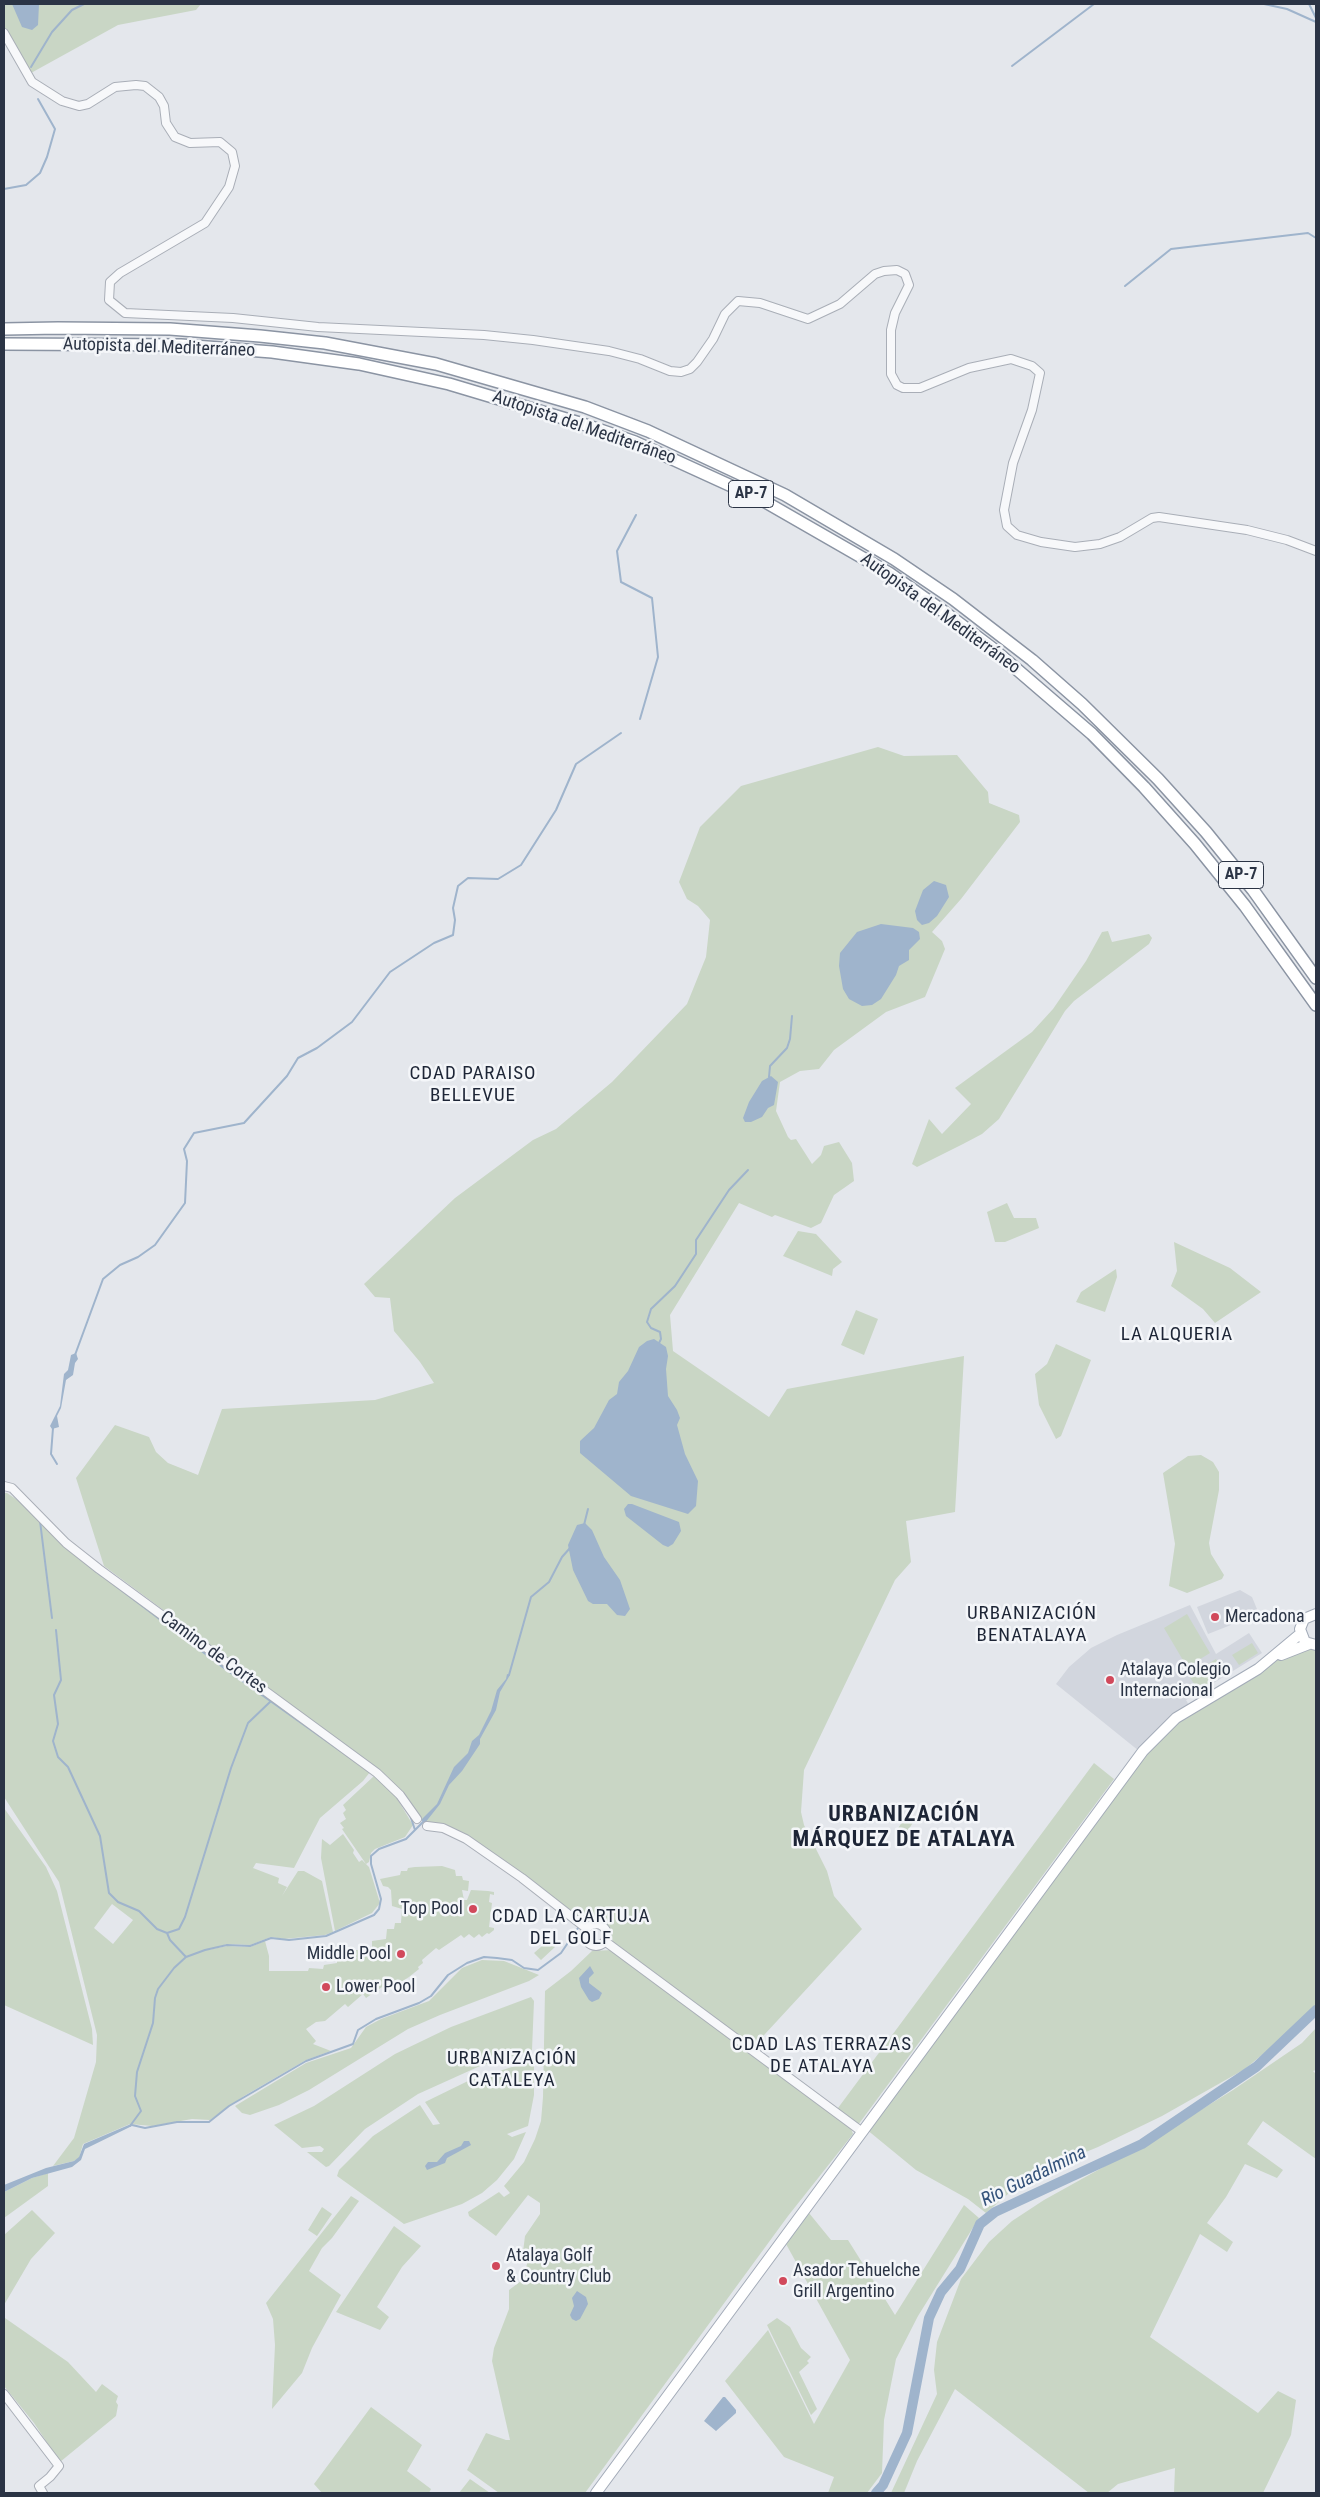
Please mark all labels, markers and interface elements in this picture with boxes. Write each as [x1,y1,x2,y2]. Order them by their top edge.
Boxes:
street label: Autopista del Mediterráneo [62,334,256,362]
street label: Autopista del Mediterráneo [490,386,678,470]
road number: AP-7 [728,480,774,508]
street label: Autopista del Mediterráneo [856,549,1024,679]
road number: AP-7 [1218,862,1264,888]
district label: CDAD PARAISO BELLEVUE [408,1063,538,1107]
district label: LA ALQUERIA [1119,1324,1235,1346]
district label: URBANIZACIÓN BENATALAYA [965,1603,1099,1647]
place label: Mercadona [1225,1606,1305,1628]
street label: Camino de Cortes [155,1607,271,1699]
marker: Mercadona [1209,1611,1221,1623]
place label: Atalaya Colegio Internacional [1120,1659,1231,1702]
marker: Atalaya Colegio Internacional [1104,1674,1116,1686]
district label: URBANIZACIÓN MÁRQUEZ DE ATALAYA [790,1802,1018,1854]
place label: Top Pool [400,1898,463,1920]
marker: Top Pool [467,1903,479,1915]
district label: CDAD LA CARTUJA DEL GOLF [490,1906,652,1950]
place label: Middle Pool [307,1943,391,1965]
marker: Middle Pool [395,1948,407,1960]
place label: Lower Pool [336,1976,415,1998]
marker: Lower Pool [320,1981,332,1993]
district label: CDAD LAS TERRAZAS DE ATALAYA [730,2034,914,2078]
district label: URBANIZACIÓN CATALEYA [445,2048,579,2092]
water label: Rio Guadalmina [978,2142,1090,2212]
place label: Atalaya Golf & Country Club [506,2245,611,2288]
marker: Atalaya Golf & Country Club [490,2260,502,2272]
place label: Asador Tehuelche Grill Argentino [793,2260,920,2302]
marker: Asador Tehuelche Grill Argentino [777,2275,789,2287]

